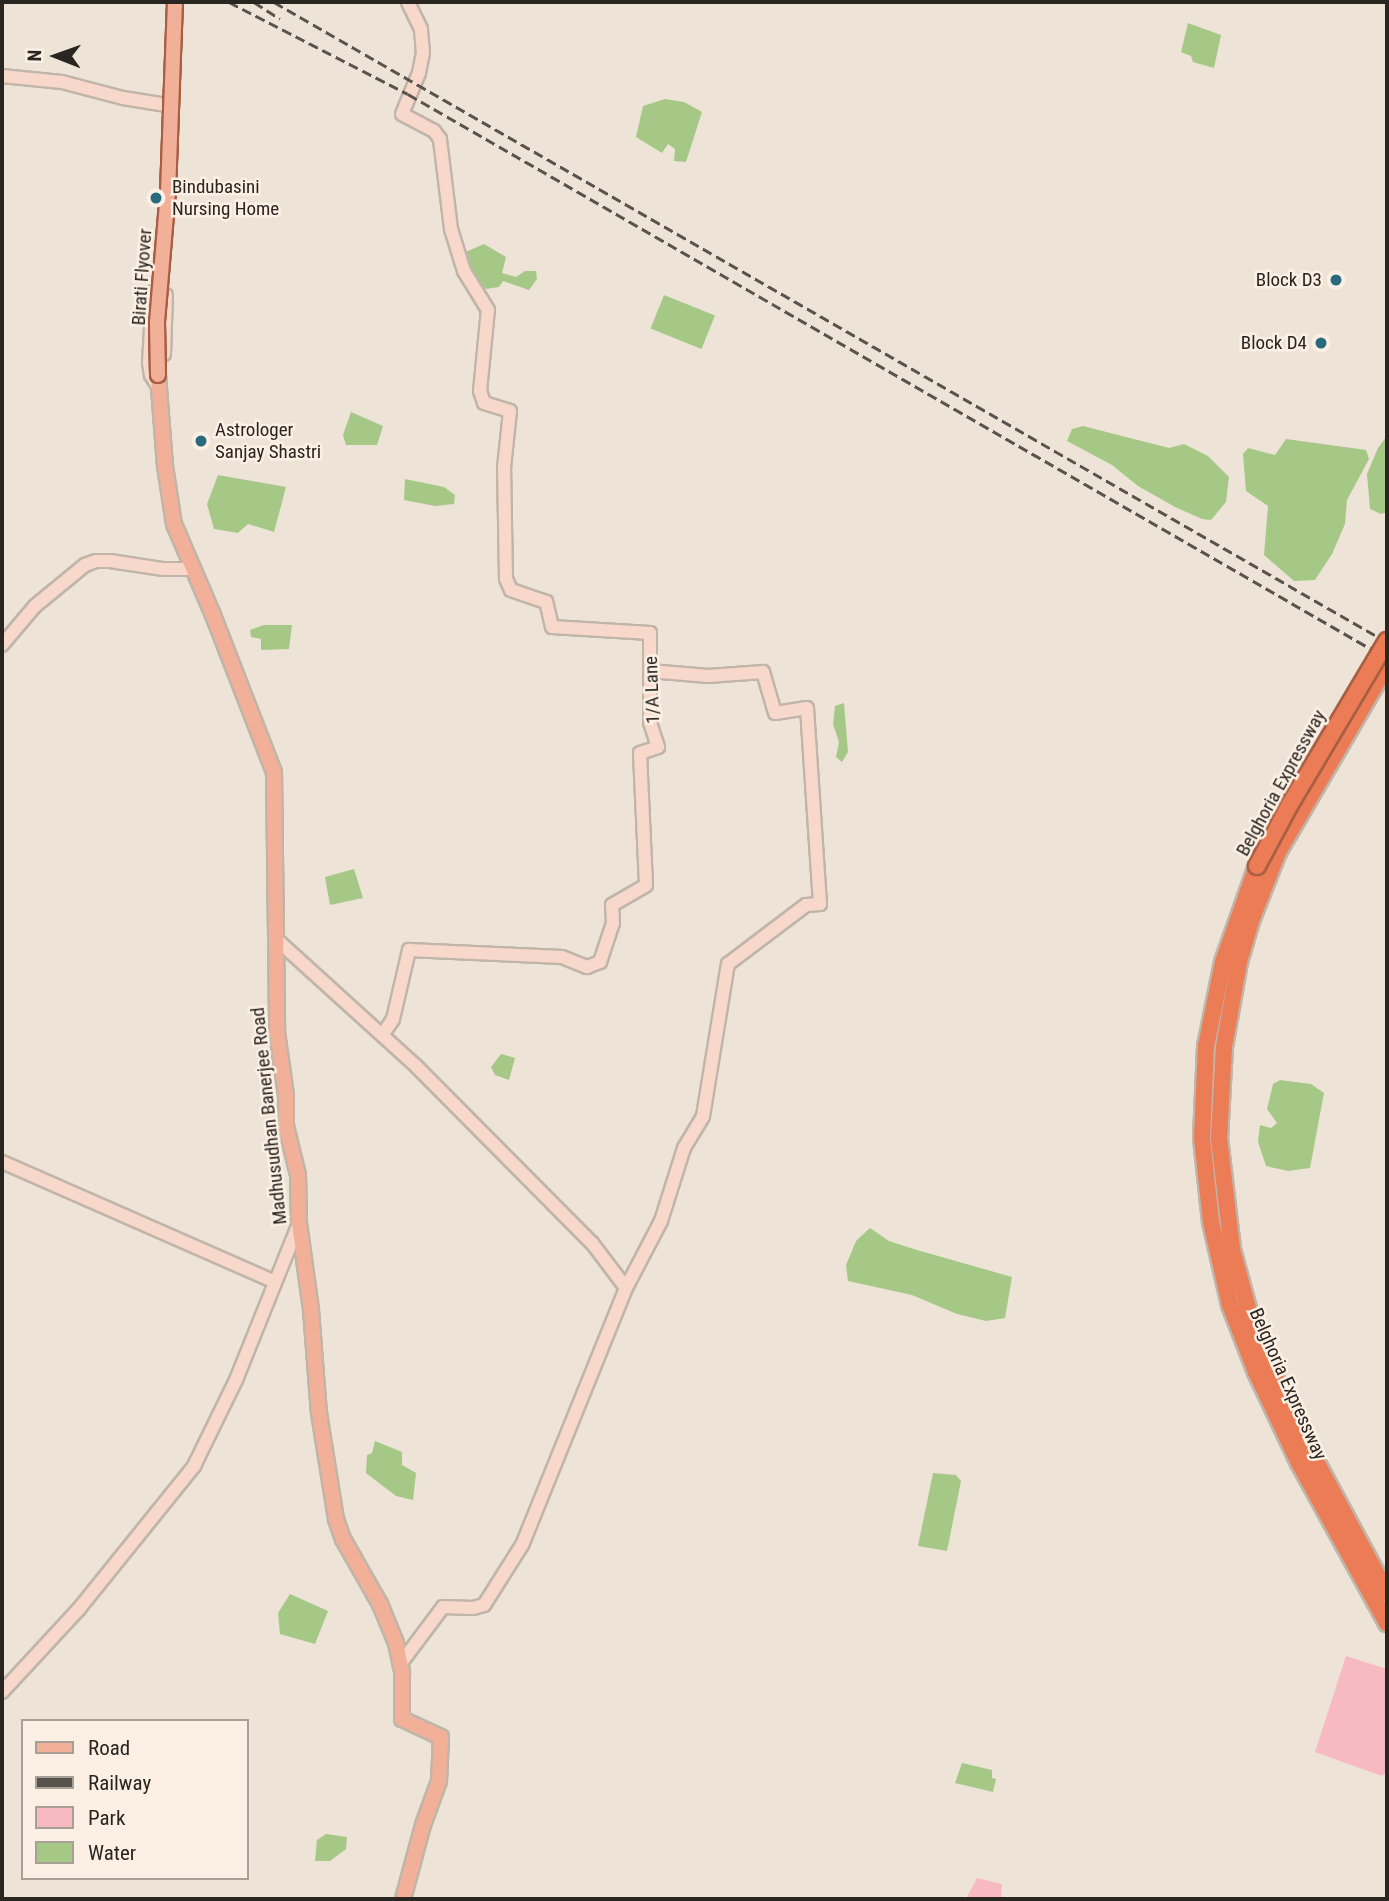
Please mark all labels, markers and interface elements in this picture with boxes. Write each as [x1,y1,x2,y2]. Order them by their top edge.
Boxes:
north arrow [21,21,91,91]
text: N [23,50,46,62]
place label: Bindubasini Nursing Home [172,176,279,220]
marker: Bindubasini Nursing Home [146,188,166,208]
street label: Birati Flyover [127,228,157,326]
place label: Block D3 [1256,269,1322,291]
marker: Block D3 [1328,272,1344,288]
place label: Block D4 [1241,332,1307,354]
marker: Block D4 [1313,335,1329,351]
place label: Astrologer Sanjay Shastri [215,419,321,463]
marker: Astrologer Sanjay Shastri [193,433,209,449]
street label: 1/A Lane [639,656,665,724]
street label: Belghoria Expressway [1231,706,1331,860]
street label: Madhusudhan Banerjee Road [246,1006,292,1226]
street label: Belghoria Expressway [1244,1305,1332,1463]
legend [21,1719,248,1880]
text: Road [88,1736,130,1760]
text: Railway [88,1771,151,1795]
text: Park [88,1806,125,1830]
text: Water [88,1841,136,1865]

